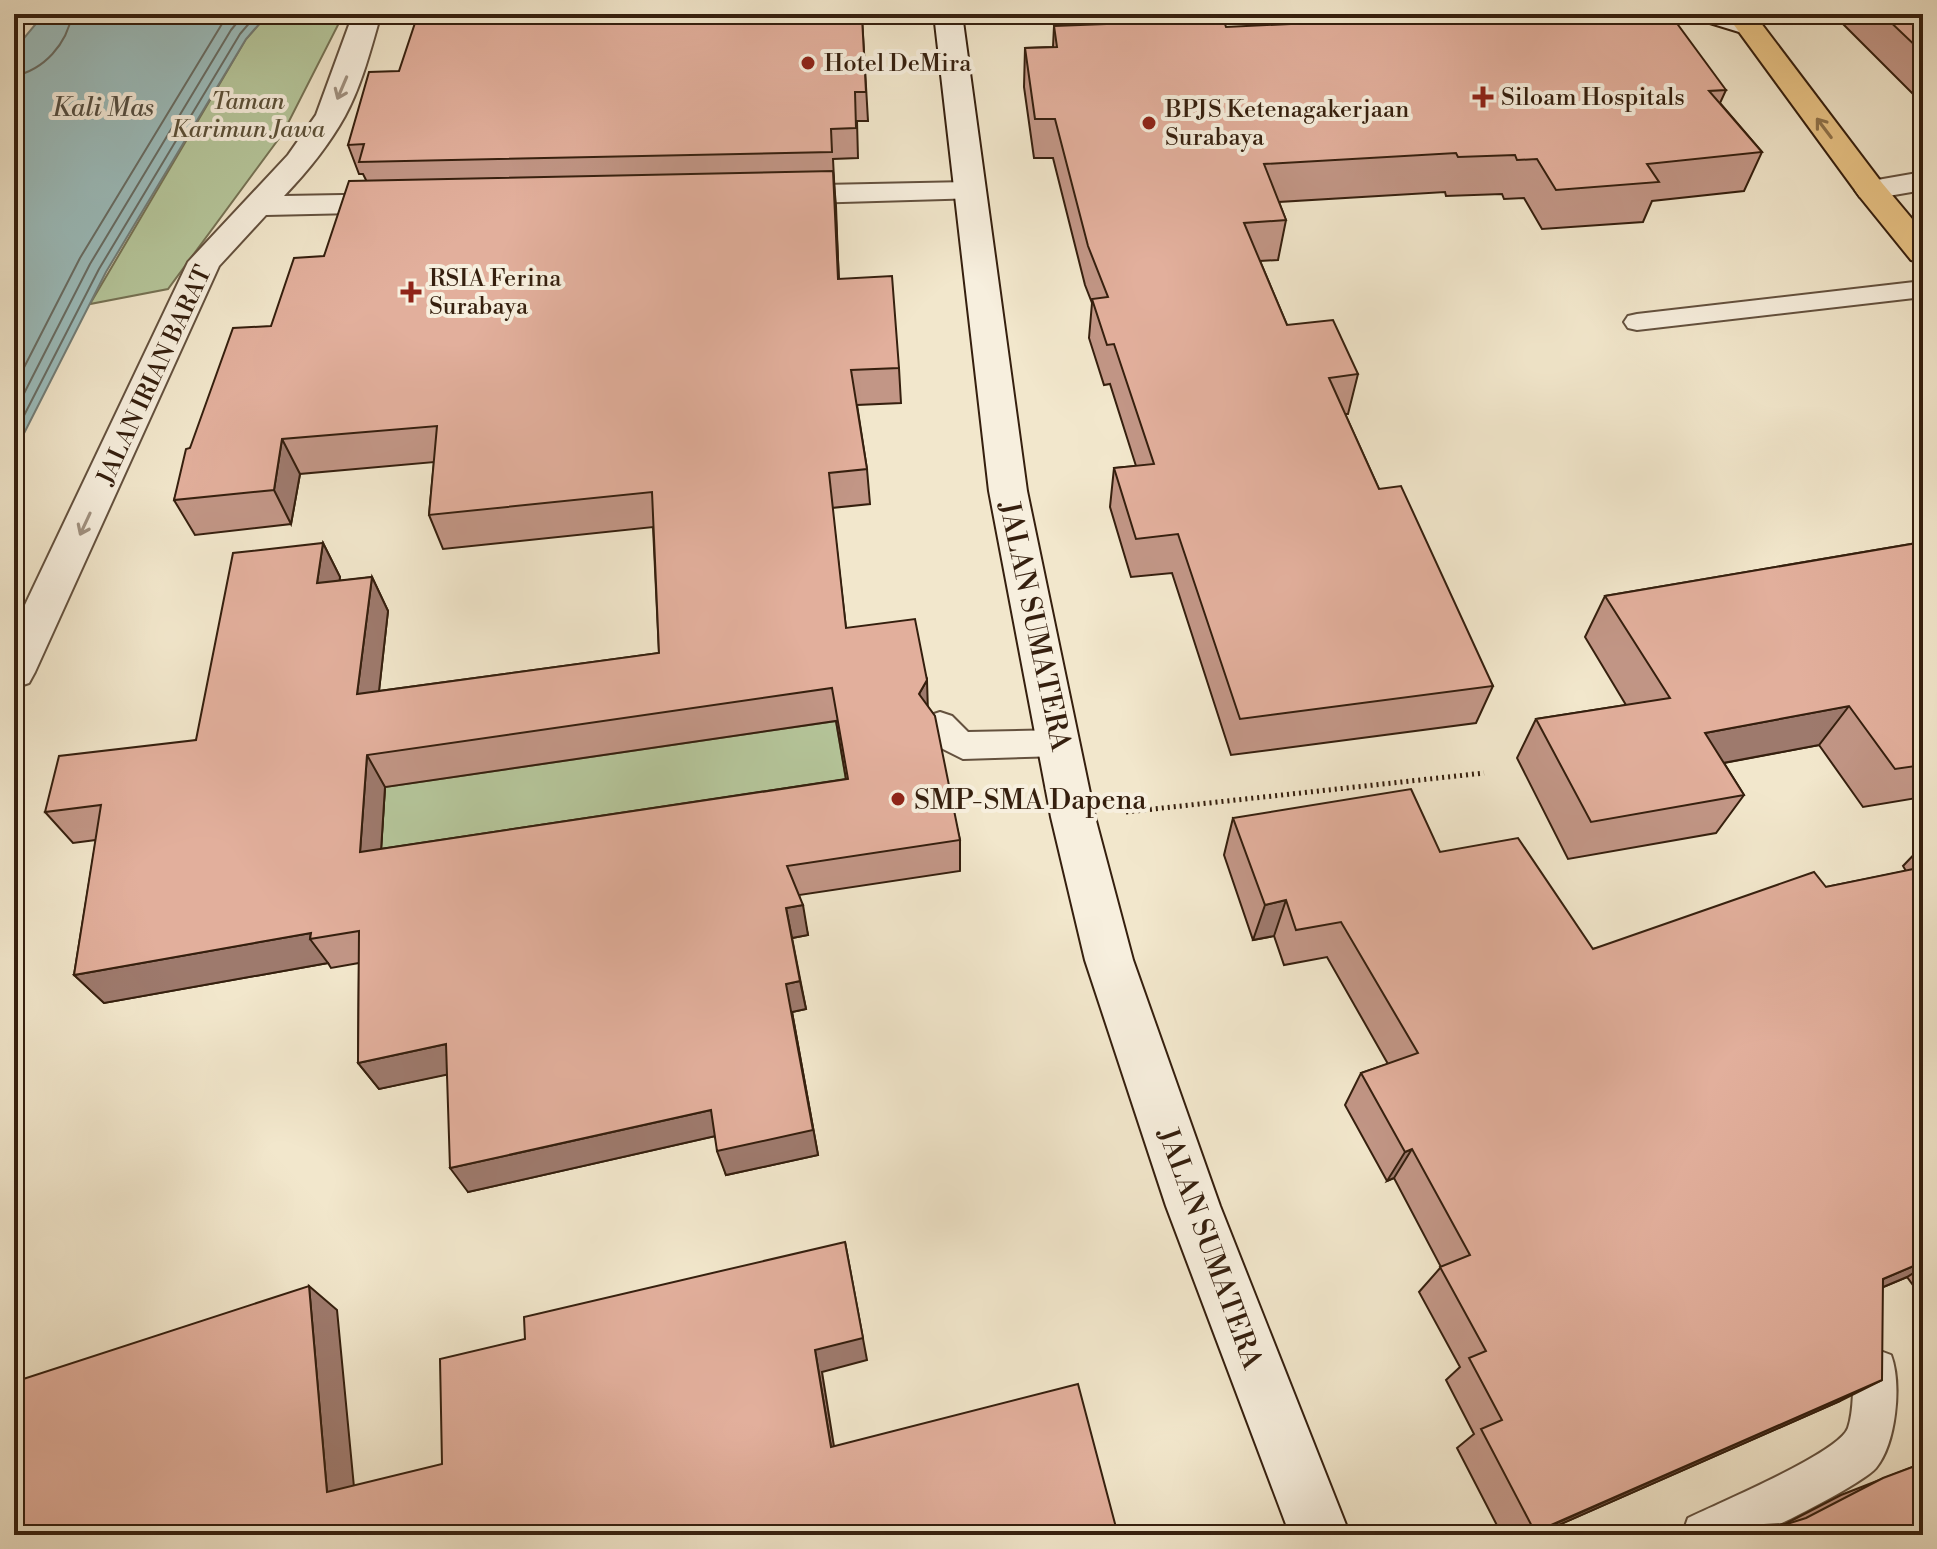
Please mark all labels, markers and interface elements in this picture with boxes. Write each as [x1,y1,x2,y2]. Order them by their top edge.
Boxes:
place label: Hotel DeMira [824,49,972,79]
marker: Hotel DeMira [799,54,817,72]
one-way arrow [334,75,348,100]
place label: Siloam Hospitals [1501,83,1685,113]
marker: Siloam Hospitals [1472,86,1494,108]
park label: Taman Karimun Jawa [171,87,326,145]
water label: Kali Mas [52,92,154,124]
place label: BPJS Ketenagakerjaan Surabaya [1164,95,1409,153]
marker: BPJS Ketenagakerjaan Surabaya [1140,114,1158,132]
one-way arrow [1816,118,1833,139]
street label: JALAN IRIAN BARAT [91,261,219,491]
place label: RSIA Ferina Surabaya [429,264,562,322]
marker: RSIA Ferina Surabaya [400,281,422,303]
street label: JALAN SUMATERA [991,498,1078,755]
one-way arrow [77,512,92,536]
place label: SMP-SMA Dapena [914,783,1147,818]
marker: SMP-SMA Dapena [889,790,907,808]
street label: JALAN SUMATERA [1149,1122,1270,1374]

